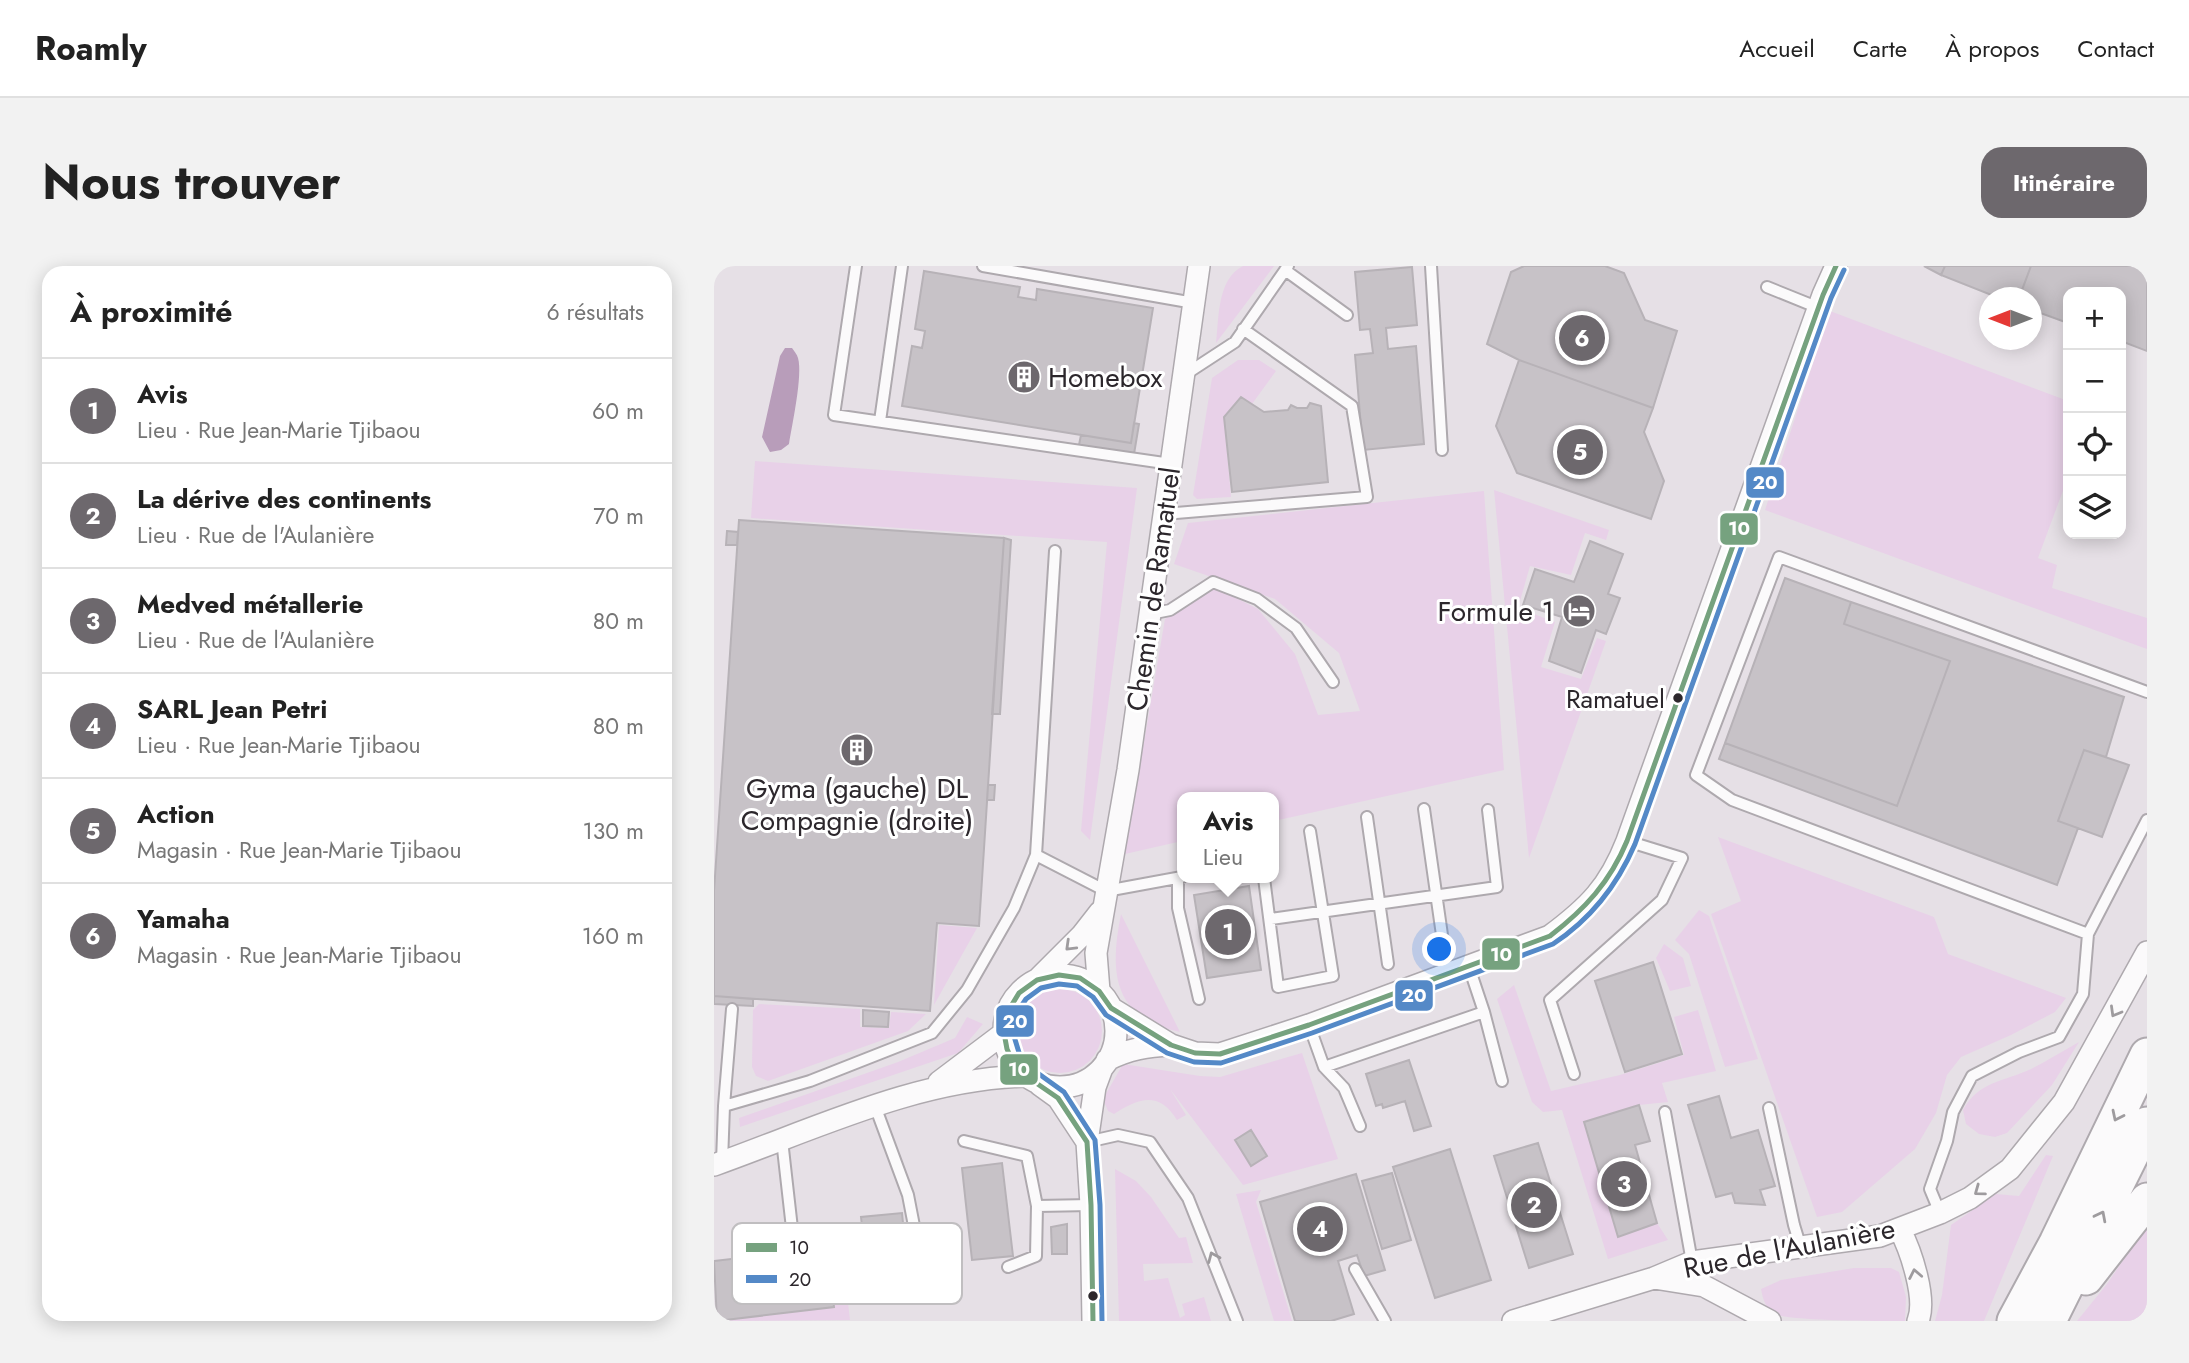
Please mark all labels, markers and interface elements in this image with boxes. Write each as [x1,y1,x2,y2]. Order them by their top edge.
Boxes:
text: Roamly [35,25,147,72]
text: Accueil [1739,31,1815,66]
text: Carte [1853,31,1907,66]
text: À propos [1945,31,2039,66]
text: Contact [2077,31,2154,66]
text: Nous trouver [42,147,340,217]
button: Itinéraire [1981,147,2147,218]
north arrow [1979,287,2042,350]
map controls [2063,287,2126,539]
button: + [2063,287,2126,350]
text: À proximité [70,290,233,333]
text: 6 résultats [546,295,644,329]
pin: 6 [1559,312,1605,364]
button: − [2063,350,2126,413]
place label: Homebox [1048,357,1162,398]
building icon: Homebox [1005,358,1043,396]
text: Avis [137,375,188,413]
text: 1 [87,394,99,428]
text: 60 m [592,394,644,428]
text: Lieu · Rue Jean-Marie Tjibaou [137,413,421,447]
button: locate [2063,413,2126,476]
pin: 5 [1557,426,1603,478]
street label: Chemin de Ramatuel [1116,464,1191,714]
line badge: 20 [1745,466,1785,499]
text: 20 [1752,469,1778,496]
button: layers [2063,476,2126,539]
text: La dérive des continents [137,480,431,518]
text: 2 [85,499,101,533]
text: 70 m [593,499,644,533]
line badge: 10 [1719,512,1759,546]
text: 10 [1728,515,1750,542]
text: Lieu · Rue de l'Aulanière [137,518,374,552]
text: Medved métallerie [137,585,363,623]
place label: Formule 1 [1438,591,1554,632]
hotel icon: Formule 1 [1560,592,1598,630]
text: 3 [86,604,100,638]
text: 80 m [593,604,644,638]
text: Lieu · Rue de l'Aulanière [137,623,374,657]
place label: Ramatuel [1566,680,1665,718]
text: SARL Jean Petri [137,690,327,728]
marker: Ramatuel [1671,691,1685,705]
text: 4 [85,709,101,743]
text: 80 m [593,709,644,743]
text: Lieu · Rue Jean-Marie Tjibaou [137,728,421,762]
building icon: Gyma (gauche) DL Compagnie (droite) [838,731,876,769]
place label: Gyma (gauche) DL Compagnie (droite) [741,768,973,841]
popup [1177,792,1279,883]
text: Action [137,795,215,833]
text: Avis [1203,802,1253,840]
text: 5 [86,814,100,848]
text: 130 m [582,814,644,848]
text: Magasin · Rue Jean-Marie Tjibaou [137,833,461,867]
text: Lieu [1203,840,1243,874]
text: Yamaha [137,900,230,938]
pin: 1 [1205,906,1251,958]
text: 6 [85,919,101,953]
text: 160 m [582,919,644,953]
your location [1422,932,1456,966]
line badge: 10 [1481,937,1521,971]
text: Magasin · Rue Jean-Marie Tjibaou [137,938,461,972]
one-way arrow [1066,938,1079,951]
text: 10 [1490,941,1512,968]
line badge: 20 [1394,979,1434,1012]
text: 20 [1401,982,1427,1009]
line badge: 20 [995,1004,1035,1038]
one-way arrow [2110,1005,2123,1017]
text: 20 [1002,1008,1028,1035]
line badge: 10 [999,1053,1039,1086]
text: 10 [1008,1056,1030,1083]
one-way arrow [2112,1109,2126,1121]
pin: 3 [1601,1158,1647,1210]
pin: 2 [1511,1179,1557,1231]
one-way arrow [1974,1183,1987,1195]
pin: 4 [1297,1203,1343,1255]
street label: Rue de l'Aulanière [1680,1208,1898,1289]
one-way arrow [2093,1211,2107,1223]
legend [732,1223,962,1304]
text: 10 [789,1234,809,1261]
one-way arrow [1207,1252,1221,1265]
text: 20 [789,1266,811,1293]
one-way arrow [1909,1268,1924,1280]
unlabelled marker [1086,1289,1100,1303]

